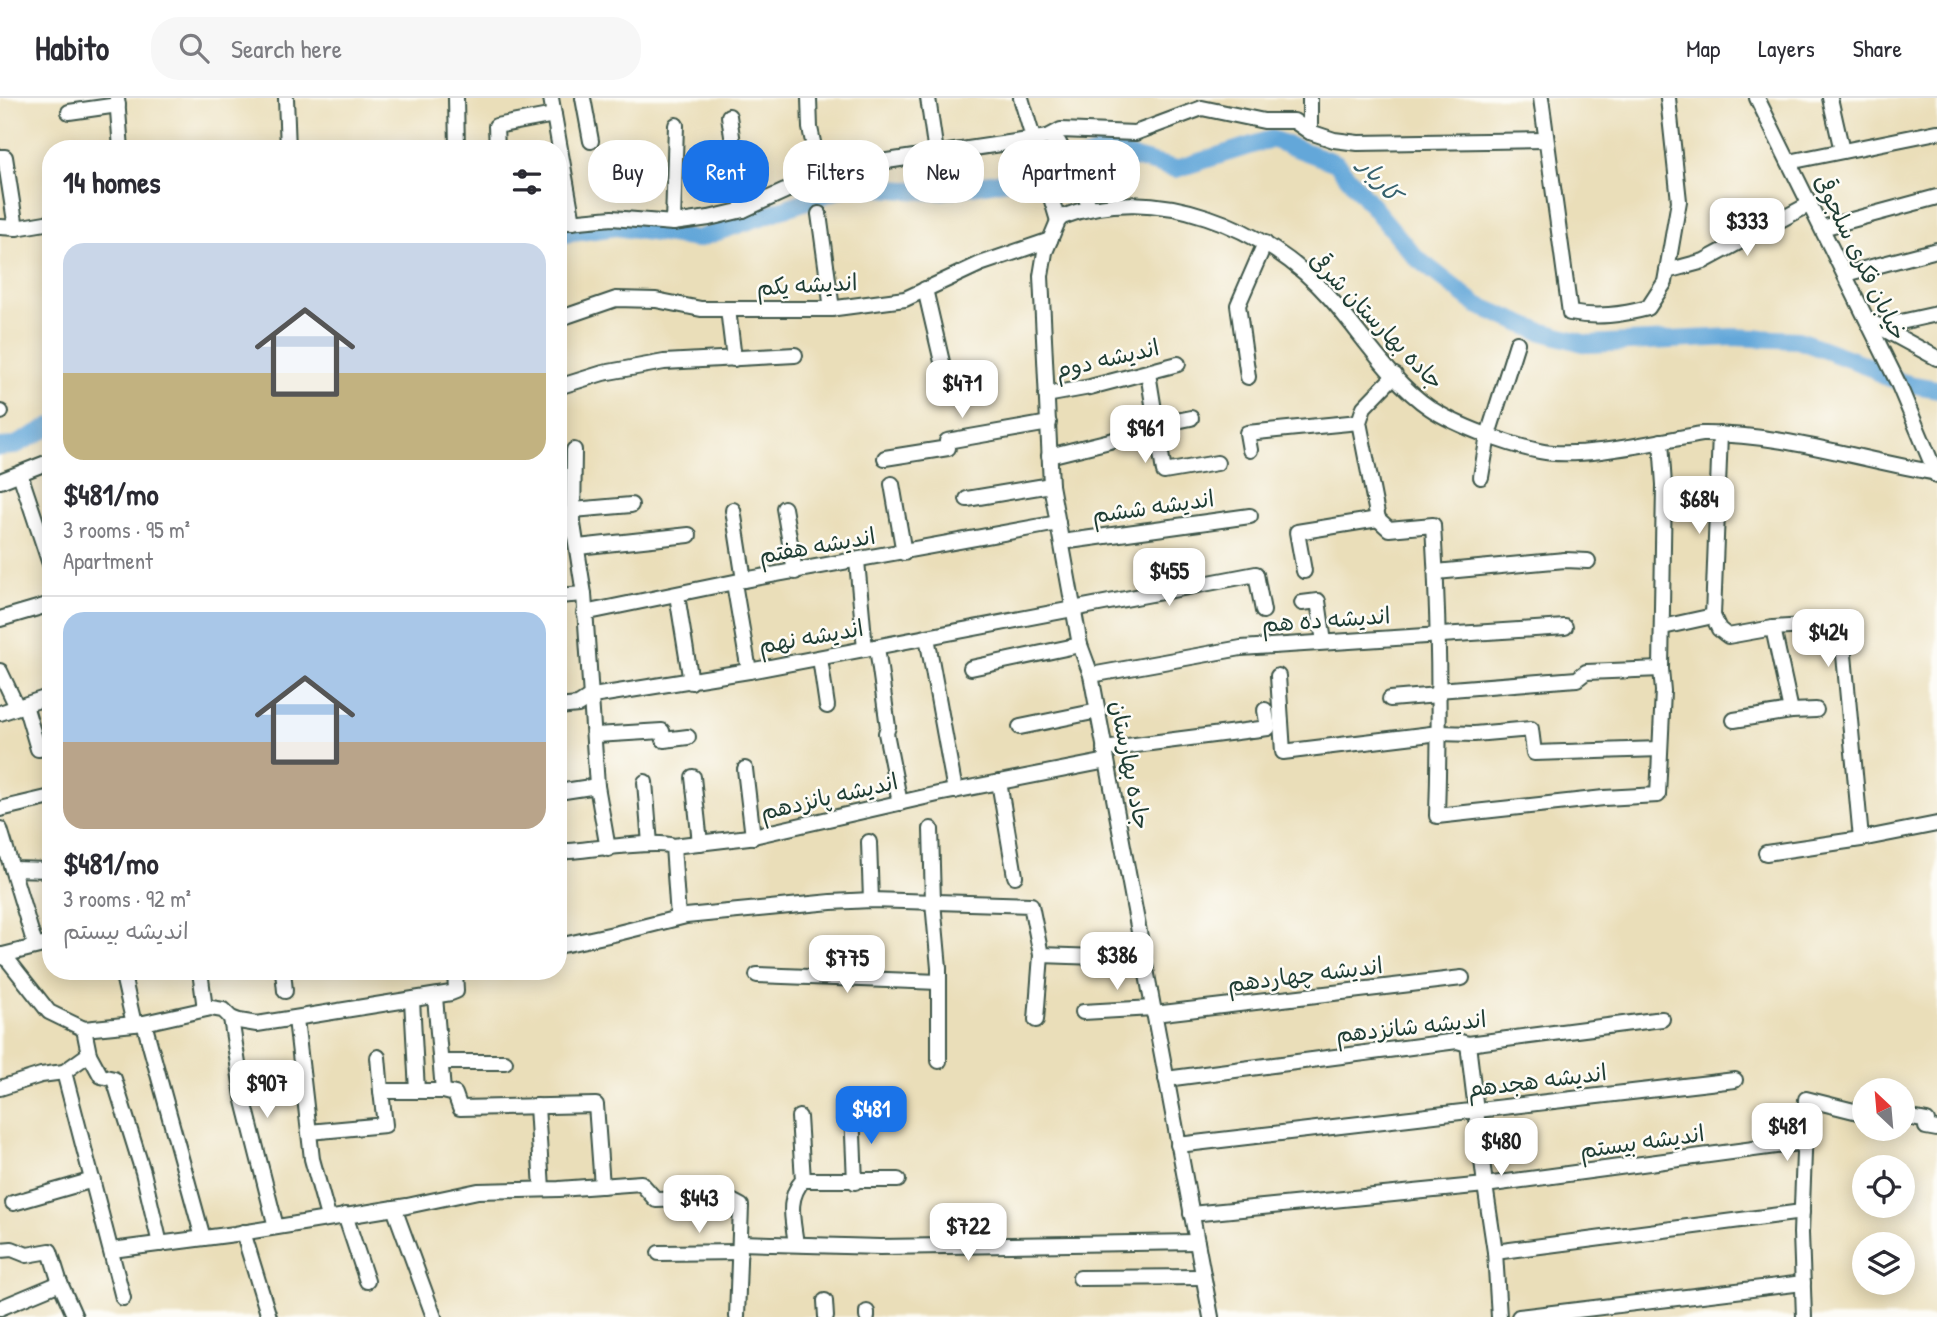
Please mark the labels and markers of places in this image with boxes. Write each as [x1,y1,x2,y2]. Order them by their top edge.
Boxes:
pin: $333 [1706,198,1788,258]
pin: $471 [921,360,1003,420]
pin: $961 [1104,406,1186,465]
pin: $684 [1658,476,1740,536]
pin: $455 [1128,548,1210,608]
pin: $424 [1787,610,1869,669]
pin: $386 [1076,932,1158,992]
pin: $775 [806,936,888,995]
pin: $907 [226,1060,308,1120]
pin: $481 [830,1086,912,1146]
pin: $481 [1746,1104,1828,1163]
pin: $480 [1460,1118,1542,1178]
pin: $443 [658,1176,740,1235]
pin: $722 [927,1204,1009,1263]

